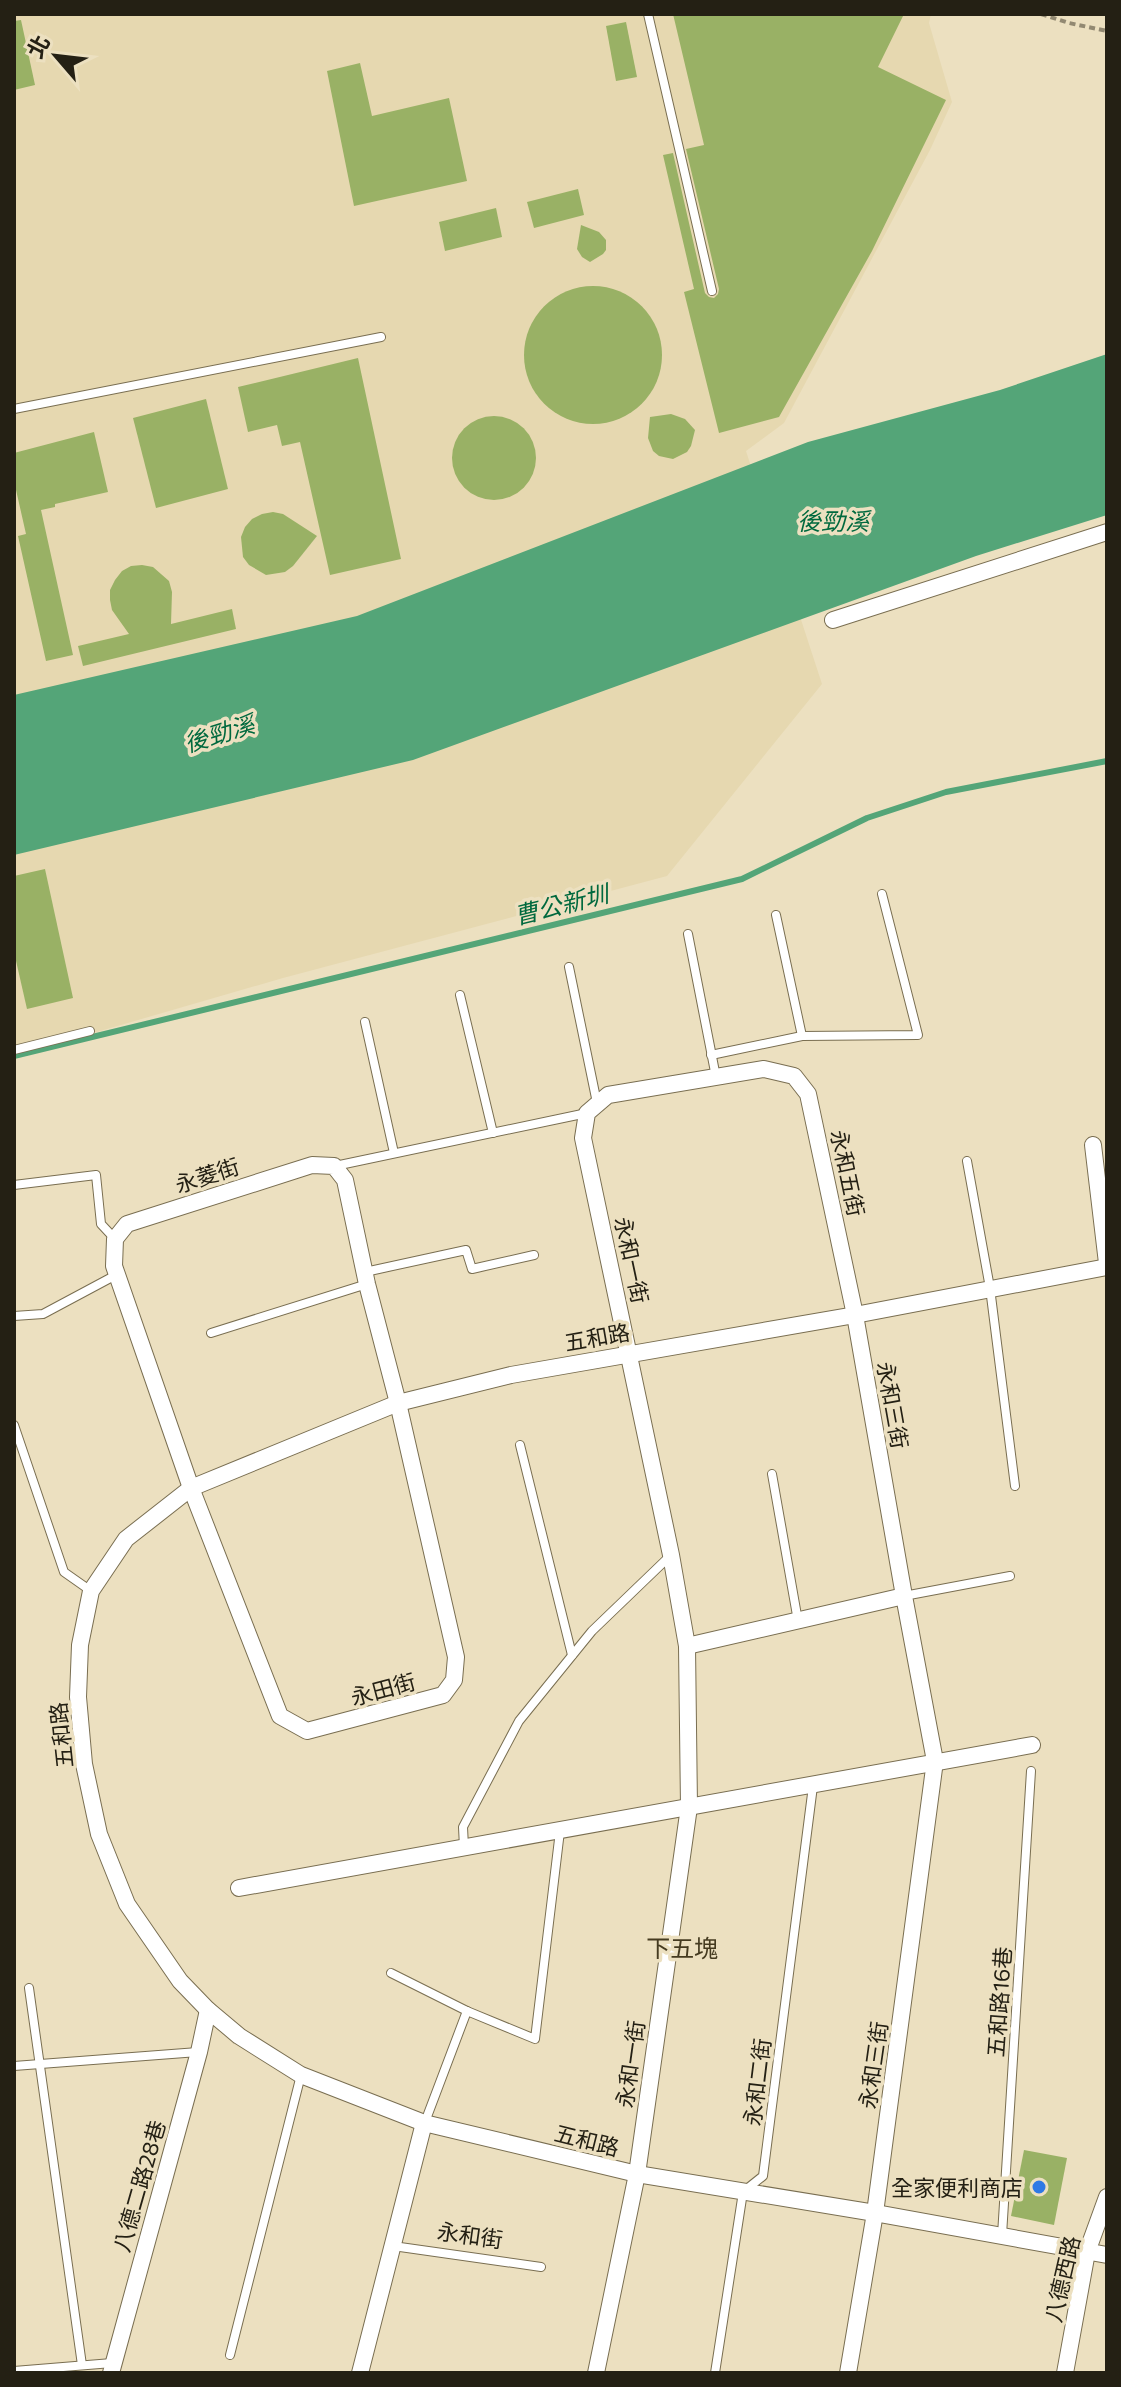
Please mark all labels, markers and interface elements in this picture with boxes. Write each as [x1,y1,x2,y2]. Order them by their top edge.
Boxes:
north arrow [16,16,96,96]
text: 北 [21,30,55,62]
water label: 後勁溪 [797,506,872,535]
water label: 後勁溪 [180,708,261,757]
water label: 曹公新圳 [511,878,614,930]
street label: 永和五街 [826,1127,870,1219]
street label: 永菱街 [171,1152,243,1198]
street label: 永和一街 [610,1214,654,1306]
street label: 五和路 [562,1318,632,1356]
street label: 永和三街 [872,1359,914,1451]
street label: 永田街 [348,1667,418,1711]
street label: 五和路 [44,1701,78,1769]
district label: 下五塊 [646,1933,718,1962]
street label: 五和路16巷 [982,1946,1016,2058]
street label: 永和一街 [611,2019,649,2109]
street label: 永和三街 [854,2020,892,2110]
street label: 永和二街 [738,2037,776,2127]
street label: 八德二路28巷 [107,2117,171,2255]
street label: 五和路 [552,2119,622,2161]
place label: 全家便利商店 [891,2174,1023,2201]
marker: 全家便利商店 [1030,2178,1048,2196]
street label: 永和街 [435,2217,505,2253]
street label: 八德西路 [1039,2233,1085,2325]

